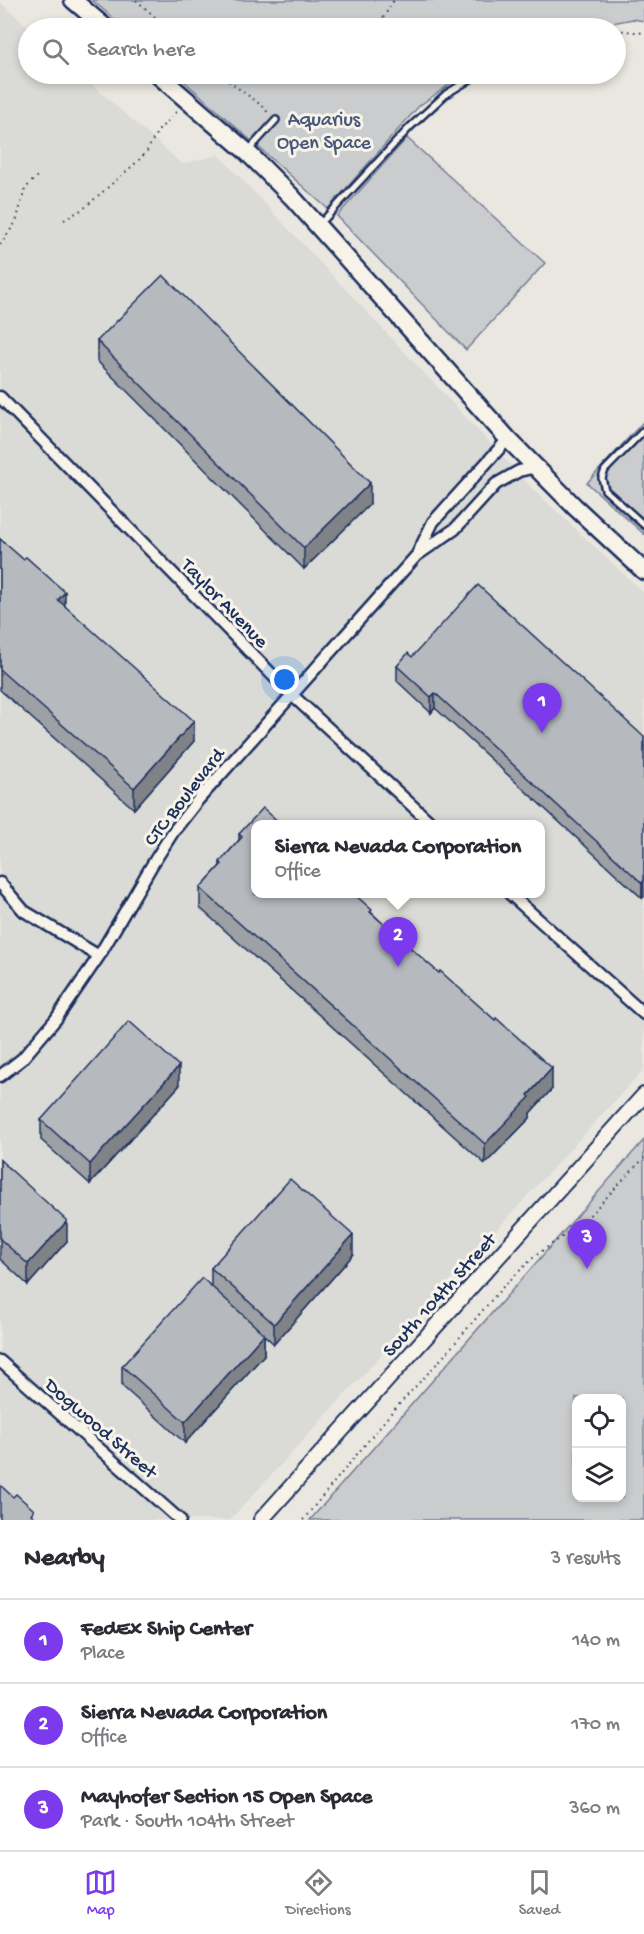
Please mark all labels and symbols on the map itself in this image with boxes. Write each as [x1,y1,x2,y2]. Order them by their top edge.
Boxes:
park label: Aquarius Open Space [277,110,372,156]
street label: Taylor Avenue [174,554,272,654]
your location [270,665,299,694]
pin: 1 [522,684,562,733]
street label: CTC Boulevard [141,743,232,852]
pin: 2 [378,918,418,967]
pin: 3 [568,1220,606,1269]
street label: South 104th Street [379,1228,503,1363]
street label: Dogwood Street [38,1373,162,1486]

